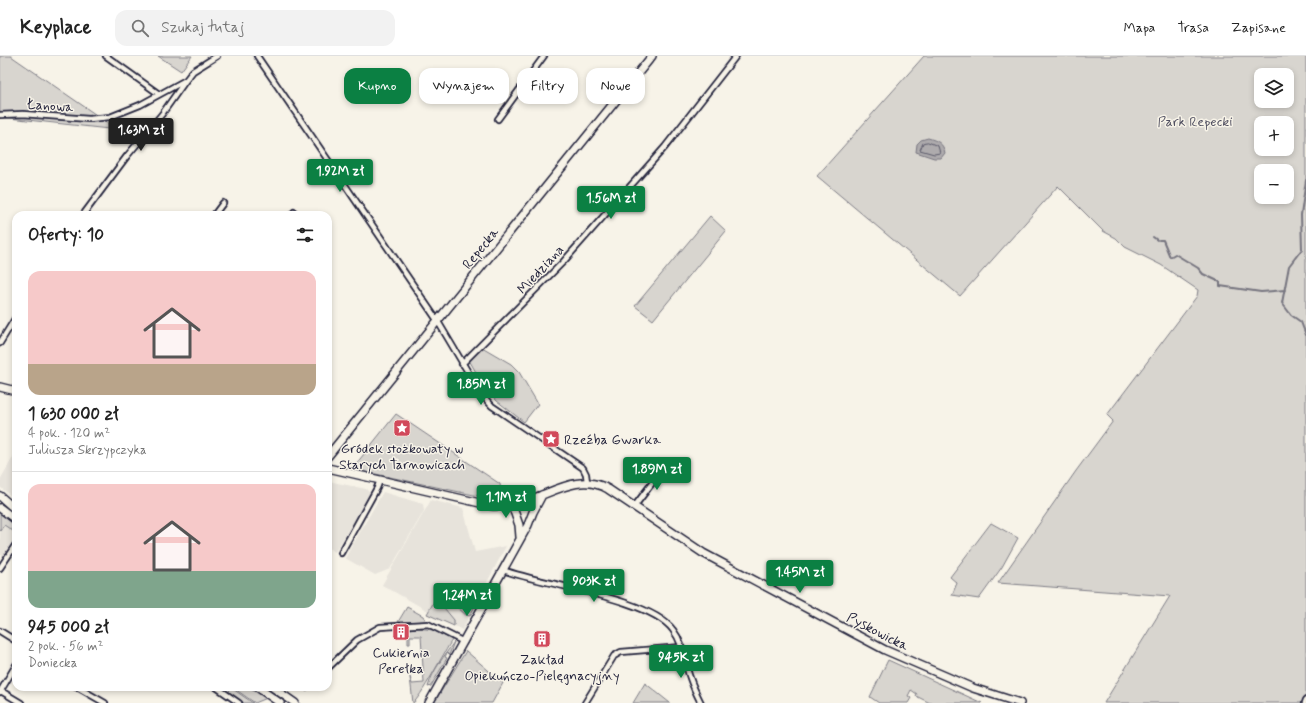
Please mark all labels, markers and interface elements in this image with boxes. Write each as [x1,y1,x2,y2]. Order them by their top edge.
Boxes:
search box [115,10,395,46]
text: Keyplace [20,15,91,40]
icon: search [129,17,151,39]
text: Szukaj tutaj [161,18,244,38]
text: Mapa [1124,19,1155,37]
text: Trasa [1177,19,1209,37]
text: Zapisane [1231,19,1286,37]
chip: Kupno [344,68,411,104]
chip: Wynajem [419,68,509,104]
chip: Filtry [517,68,578,104]
chip: Nowe [586,68,645,104]
map controls [1254,68,1294,204]
button: layers [1254,68,1294,108]
street label: Łanowa [26,95,74,117]
park label: Park Repecki [1158,113,1232,131]
button: + [1254,116,1294,156]
pin: 1.63M zł [100,118,182,152]
text: 1.63M zł [117,122,165,139]
pin: 1.92M zł [299,159,381,193]
text: 1.92M zł [316,163,364,180]
button: − [1254,164,1294,204]
pin: 1.56M zł [570,186,652,220]
text: 1.56M zł [586,190,636,207]
text: Oferty: 10 [28,224,104,246]
icon: filters [294,224,316,246]
street label: Repecka [459,224,503,273]
street label: Miedziana [513,241,568,298]
icon: home [136,297,208,369]
pin: 1.85M zł [440,372,522,406]
text: 1.85M zł [456,376,506,393]
text: 1 630 000 zł [28,403,119,425]
place icon: Gródek stożkowaty w Starych Tarnowicach [392,418,412,438]
text: 4 pok. · 120 m² [28,425,110,442]
place icon: Rzeźba Gwarka [541,429,561,449]
place label: Rzeźba Gwarka [564,431,661,449]
place label: Gródek stożkowaty w Starych Tarnowicach [339,440,465,474]
text: Juliusza Skrzypczyka [28,442,147,459]
pin: 1.89M zł [616,457,698,491]
text: 1.89M zł [632,461,682,478]
pin: 1.1M zł [469,485,543,519]
text: 1.1M zł [486,489,526,506]
icon: home [136,510,208,582]
pin: 1.45M zł [759,560,841,594]
text: 1.45M zł [775,564,825,581]
pin: 903K zł [557,569,631,603]
text: 903K zł [572,573,616,590]
pin: 1.24M zł [426,583,508,617]
text: 1.24M zł [442,587,492,604]
street label: Pyskowicka [844,609,912,655]
text: 945 000 zł [28,616,109,638]
building icon: Cukiernia Perełka [391,622,411,642]
building icon: Zakład Opiekuńczo-Pielęgnacyjny [532,629,552,649]
text: 2 pok. · 56 m² [28,638,103,655]
place label: Cukiernia Perełka [372,644,430,678]
pin: 945K zł [644,645,718,679]
text: 945K zł [658,649,704,666]
place label: Zakład Opiekuńczo-Pielęgnacyjny [464,651,620,685]
text: Doniecka [28,655,77,672]

